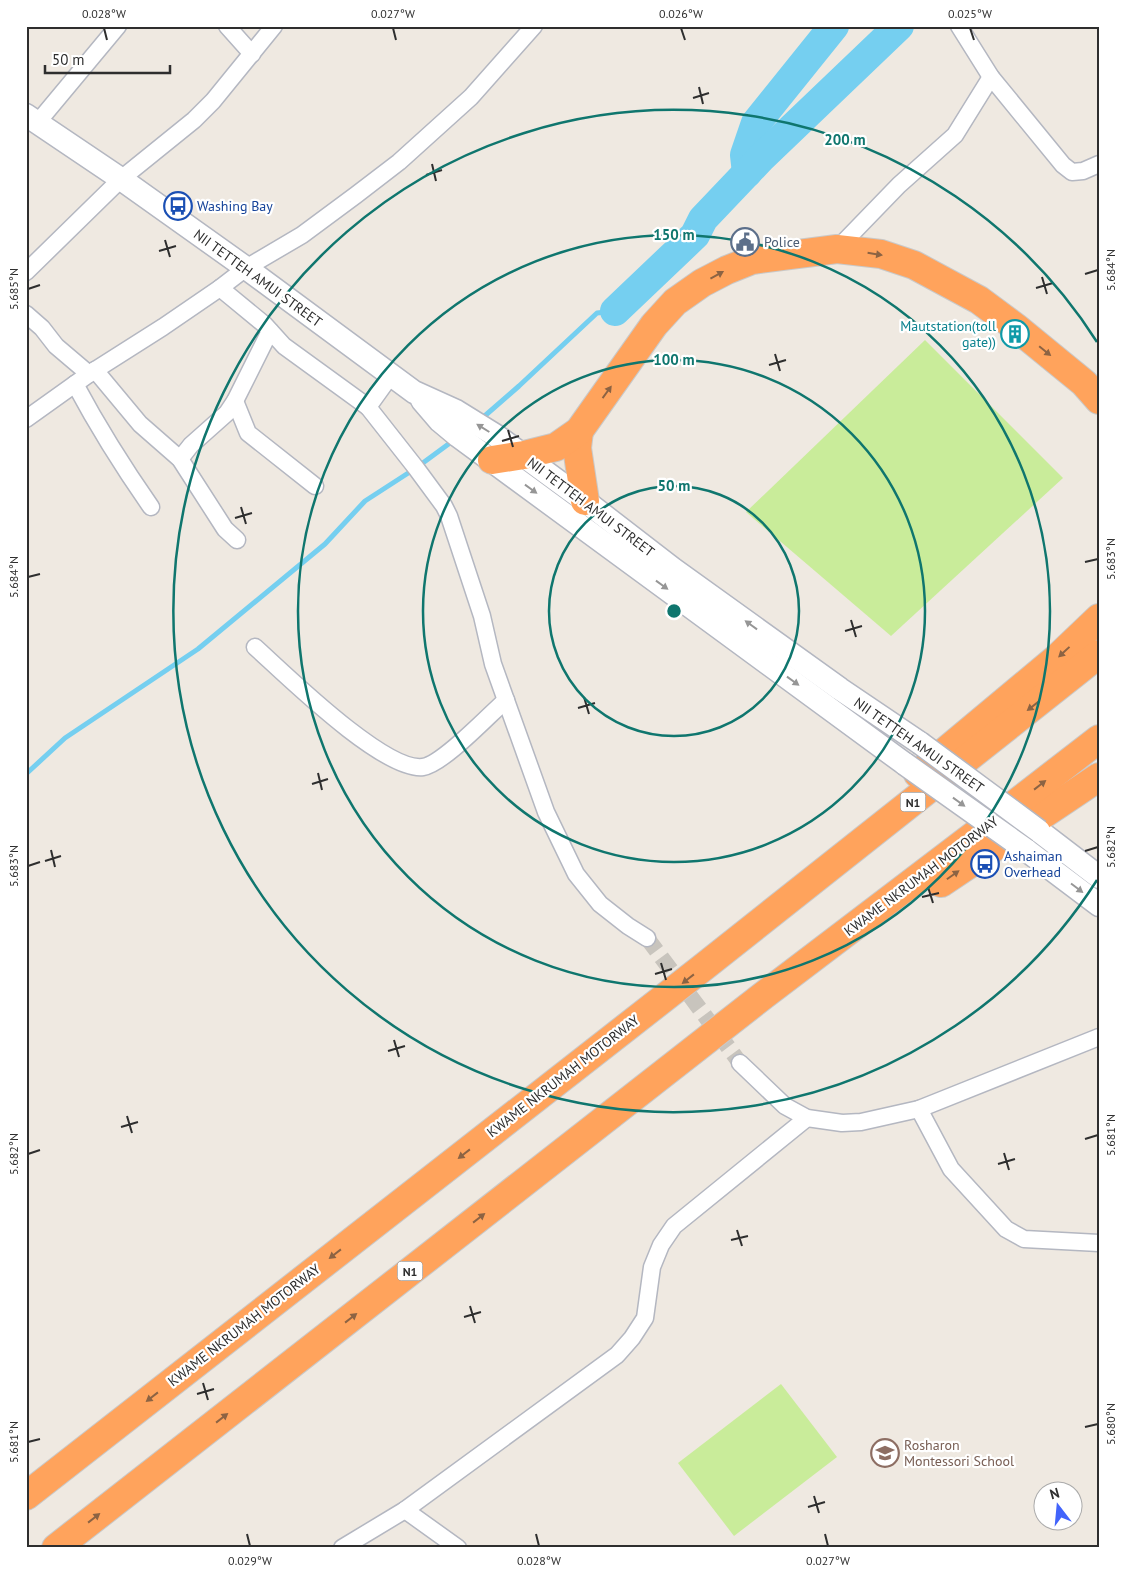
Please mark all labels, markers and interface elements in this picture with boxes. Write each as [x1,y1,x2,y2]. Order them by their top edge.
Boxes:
text: 0.028°W [82,6,126,21]
text: 0.027°W [371,6,415,21]
text: 0.026°W [659,6,703,21]
text: 0.025°W [948,6,992,21]
scale bar [45,42,170,74]
text: 50 m [52,50,85,69]
text: 200 m [824,130,866,149]
bus stop icon: Washing Bay [163,191,193,221]
place label: Washing Bay [197,197,273,215]
street label: NII TETTEH AMUI STREET [190,225,326,331]
text: 150 m [653,225,695,244]
public building icon: Police [730,227,760,257]
place label: Police [764,233,800,251]
text: 5.684°N [1103,249,1118,291]
one-way arrow [868,250,884,258]
text: 5.685°N [6,268,21,310]
one-way arrow [710,271,724,279]
place label: Mautstation(toll gate)) [900,317,996,351]
building icon: Mautstation(toll gate)) [1000,319,1030,349]
one-way arrow [1039,345,1051,356]
text: 100 m [653,350,695,369]
one-way arrow [602,385,612,399]
one-way arrow [477,423,490,432]
street label: NII TETTEH AMUI STREET [524,453,658,561]
text: 50 m [658,476,690,495]
one-way arrow [524,484,538,494]
text: 5.683°N [1103,538,1118,580]
text: 5.684°N [6,556,21,598]
one-way arrow [655,579,668,590]
centre of rings [665,602,683,620]
one-way arrow [744,620,758,630]
one-way arrow [1058,646,1070,658]
one-way arrow [787,675,800,685]
street label: NII TETTEH AMUI STREET [850,693,988,797]
one-way arrow [1027,701,1040,712]
one-way arrow [1033,780,1047,790]
road number: N1 [900,792,926,812]
one-way arrow [952,797,966,807]
street label: KWAME NKRUMAH MOTORWAY [840,812,1002,940]
text: 5.682°N [1103,826,1118,868]
text: 5.683°N [6,845,21,887]
place label: Ashaiman Overhead [1004,847,1062,881]
bus stop icon: Ashaiman Overhead [970,849,1000,879]
one-way arrow [946,870,960,880]
one-way arrow [1070,883,1083,894]
one-way arrow [681,974,695,984]
street label: KWAME NKRUMAH MOTORWAY [483,1011,643,1141]
text: 5.681°N [1103,1114,1118,1156]
text: 5.682°N [6,1133,21,1175]
one-way arrow [457,1149,470,1160]
one-way arrow [472,1212,485,1223]
one-way arrow [329,1249,342,1260]
street label: KWAME NKRUMAH MOTORWAY [164,1260,324,1390]
road number: N1 [398,1262,422,1280]
one-way arrow [344,1312,357,1323]
one-way arrow [146,1392,159,1403]
text: 5.680°N [1103,1403,1118,1445]
one-way arrow [216,1412,229,1423]
text: 5.681°N [6,1421,21,1463]
place label: Rosharon Montessori School [904,1436,1014,1470]
school or university icon: Rosharon Montessori School [870,1438,900,1468]
north arrow [1032,1482,1082,1532]
text: N [1048,1484,1061,1503]
one-way arrow [87,1512,100,1523]
text: 0.029°W [228,1553,272,1568]
text: 0.028°W [517,1553,561,1568]
text: 0.027°W [806,1553,850,1568]

